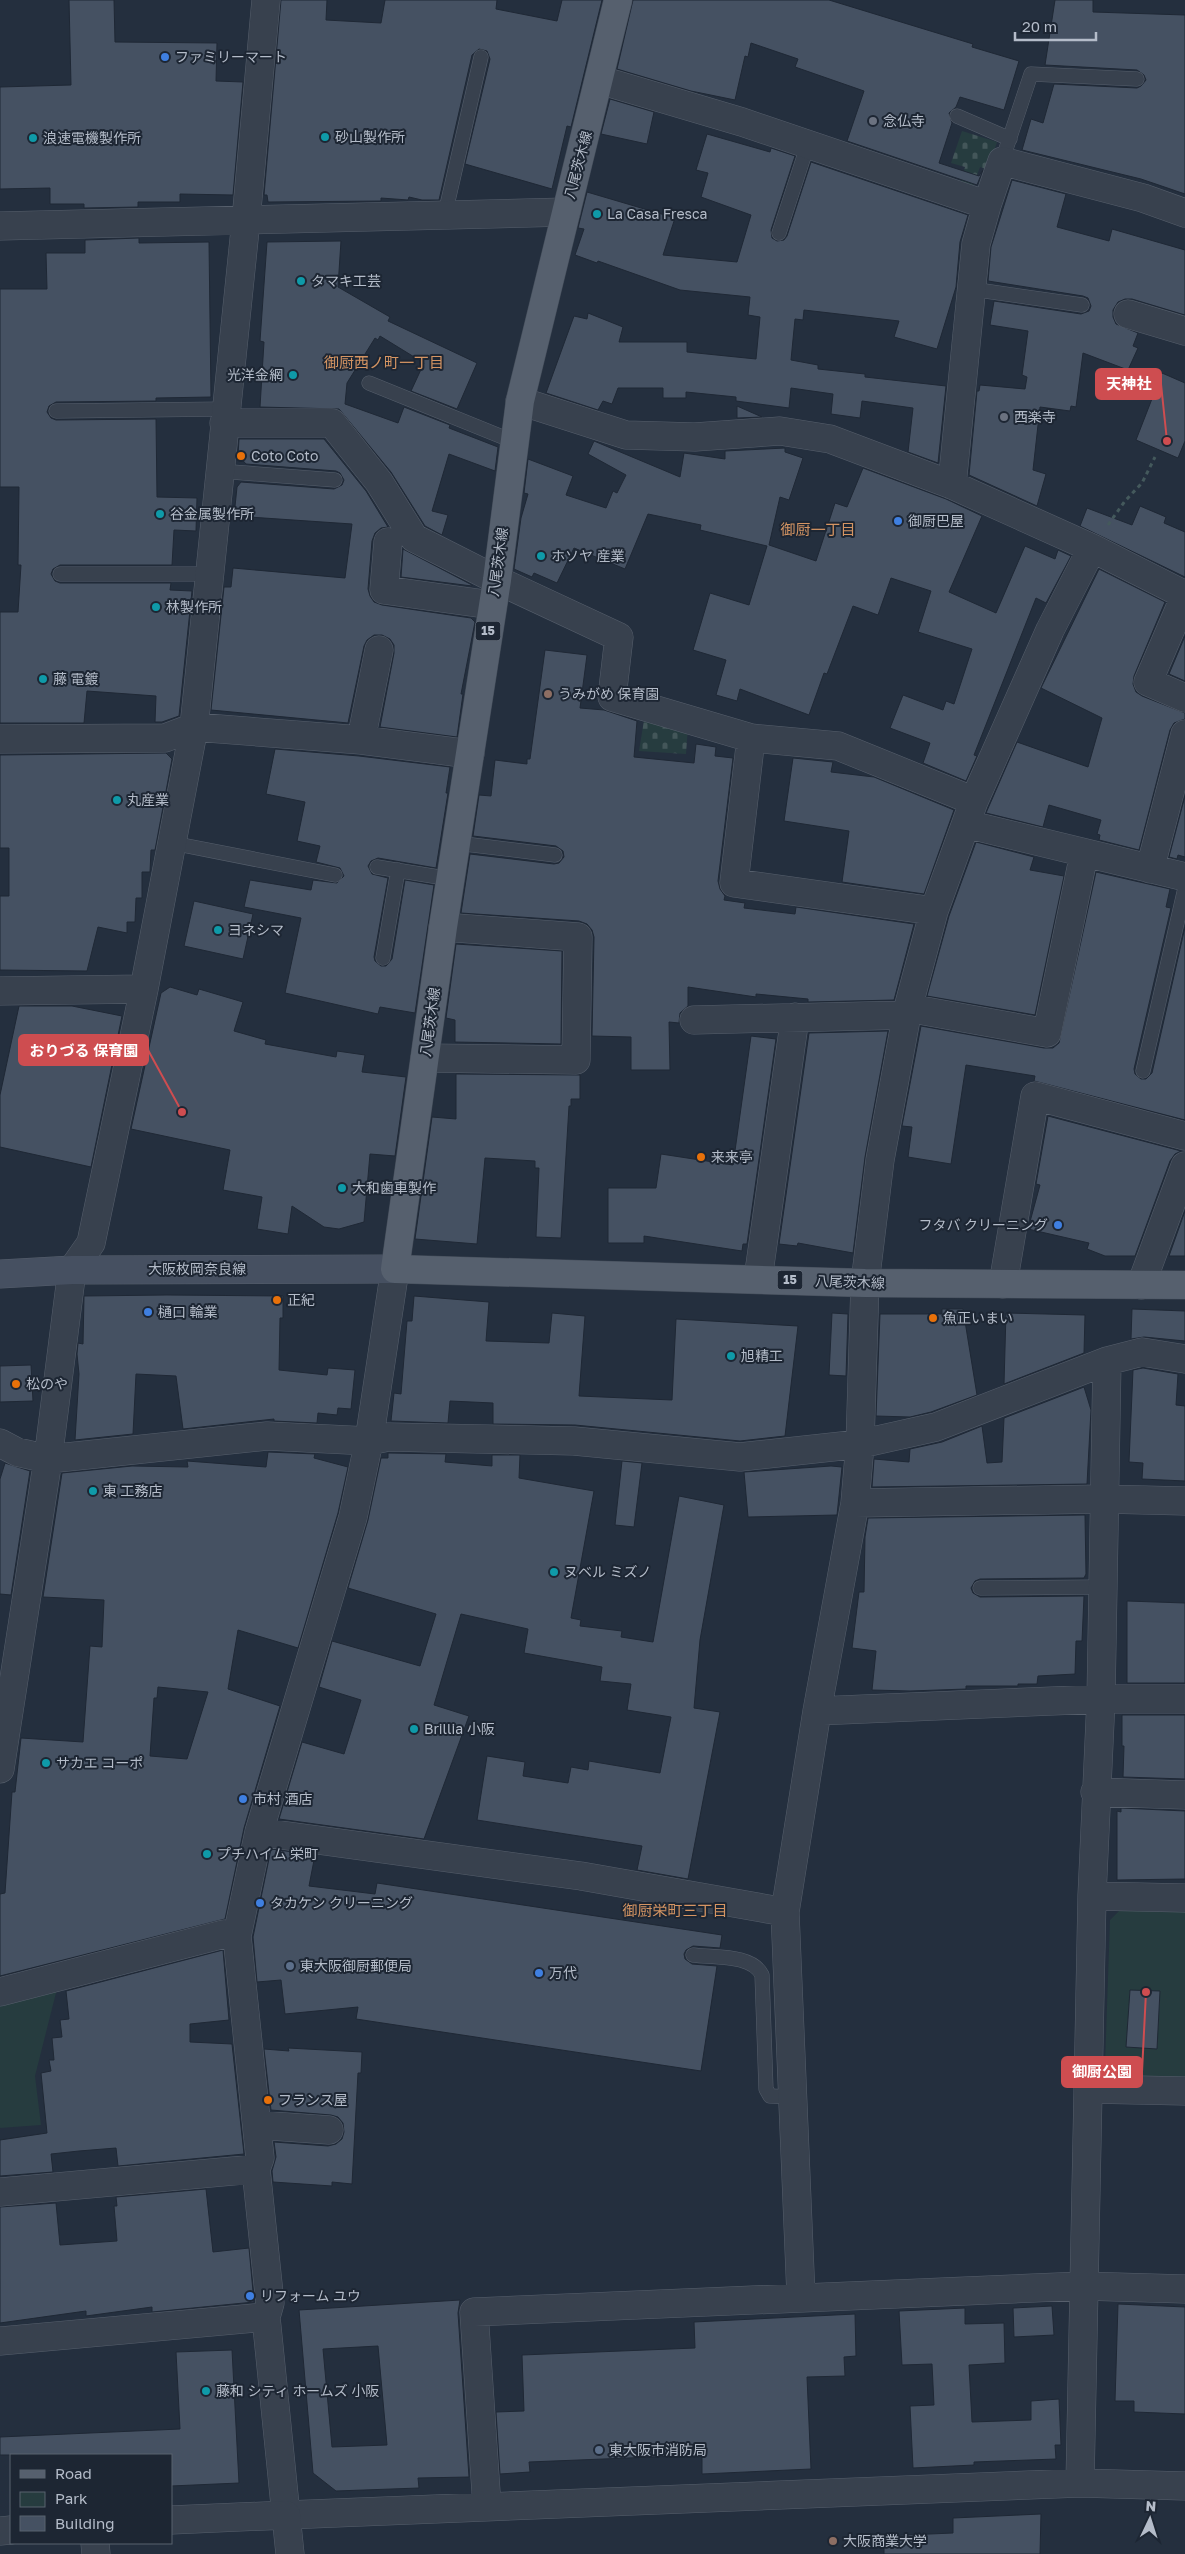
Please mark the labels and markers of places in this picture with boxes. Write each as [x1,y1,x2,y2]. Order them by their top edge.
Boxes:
place label: ファミリーマート [175,48,287,65]
marker: ファミリーマート [159,51,171,63]
place label: 念仏寺 [883,112,925,129]
marker: 念仏寺 [867,115,879,127]
place label: 砂山製作所 [335,128,405,145]
place label: 浪速電機製作所 [43,129,141,146]
marker: 砂山製作所 [319,131,331,143]
marker: 浪速電機製作所 [27,132,39,144]
place label: La Casa Fresca [607,205,708,222]
marker: La Casa Fresca [591,208,603,220]
place label: タマキ工芸 [311,272,381,289]
marker: タマキ工芸 [295,275,307,287]
place label: 光洋金網 [227,366,283,383]
marker: 光洋金網 [287,369,299,381]
callout: 天神社 [1096,369,1161,399]
place label: 西楽寺 [1014,408,1056,425]
marker: 西楽寺 [998,411,1010,423]
place label: Coto Coto [251,447,318,464]
marker: Coto Coto [235,450,247,462]
place label: 谷金属製作所 [170,505,254,522]
marker: 谷金属製作所 [154,508,166,520]
place label: 御厨巴屋 [908,512,964,529]
marker: 御厨巴屋 [892,515,904,527]
place label: ホソヤ 産業 [551,547,625,564]
marker: ホソヤ 産業 [535,550,547,562]
place label: 林製作所 [166,598,222,615]
marker: 林製作所 [150,601,162,613]
place label: 藤 電鍍 [53,670,99,687]
marker: 藤 電鍍 [37,673,49,685]
place label: うみがめ 保育園 [558,685,660,702]
marker: うみがめ 保育園 [542,688,554,700]
place label: 丸産業 [127,791,169,808]
marker: 丸産業 [111,794,123,806]
place label: ヨネシマ [228,921,284,938]
marker: ヨネシマ [212,924,224,936]
callout: おりづる 保育園 [19,1035,148,1065]
place label: 来来亭 [711,1148,753,1165]
marker: 来来亭 [695,1151,707,1163]
place label: 大和歯車製作 [352,1179,436,1196]
marker: 大和歯車製作 [336,1182,348,1194]
place label: フタバ クリーニング [919,1216,1048,1233]
marker: フタバ クリーニング [1052,1219,1064,1231]
place label: 正紀 [287,1291,315,1308]
marker: 正紀 [271,1294,283,1306]
place label: 樋口 輪業 [158,1303,218,1320]
marker: 樋口 輪業 [142,1306,154,1318]
place label: 魚正いまい [943,1309,1013,1326]
marker: 魚正いまい [927,1312,939,1324]
place label: 旭精工 [741,1347,783,1364]
marker: 旭精工 [725,1350,737,1362]
place label: 松のや [26,1375,68,1392]
marker: 松のや [10,1378,22,1390]
place label: 東 工務店 [103,1482,163,1499]
marker: 東 工務店 [87,1485,99,1497]
place label: ヌベル ミズノ [564,1563,652,1580]
marker: ヌベル ミズノ [548,1566,560,1578]
place label: Brillia 小阪 [424,1720,495,1737]
marker: Brillia 小阪 [408,1723,420,1735]
place label: サカエ コーポ [56,1754,144,1771]
marker: サカエ コーポ [40,1757,52,1769]
place label: 市村 酒店 [253,1790,313,1807]
marker: 市村 酒店 [237,1793,249,1805]
place label: プチハイム 栄町 [217,1845,318,1862]
marker: プチハイム 栄町 [201,1848,213,1860]
place label: タカケン クリーニング [270,1894,413,1911]
marker: タカケン クリーニング [254,1897,266,1909]
place label: 東大阪御厨郵便局 [300,1957,412,1974]
marker: 東大阪御厨郵便局 [284,1960,296,1972]
place label: 万代 [549,1964,577,1981]
marker: 万代 [533,1967,545,1979]
callout: 御厨公園 [1062,2057,1142,2087]
place label: フランス屋 [278,2091,348,2108]
marker: フランス屋 [262,2094,274,2106]
place label: リフォーム ユウ [260,2287,361,2304]
marker: リフォーム ユウ [244,2290,256,2302]
place label: 藤和 シティ ホームズ 小阪 [216,2382,379,2399]
marker: 藤和 シティ ホームズ 小阪 [200,2385,212,2397]
place label: 東大阪市消防局 [609,2441,707,2458]
marker: 東大阪市消防局 [593,2444,605,2456]
place label: 大阪商業大学 [843,2532,927,2549]
marker: 大阪商業大学 [827,2535,839,2547]

